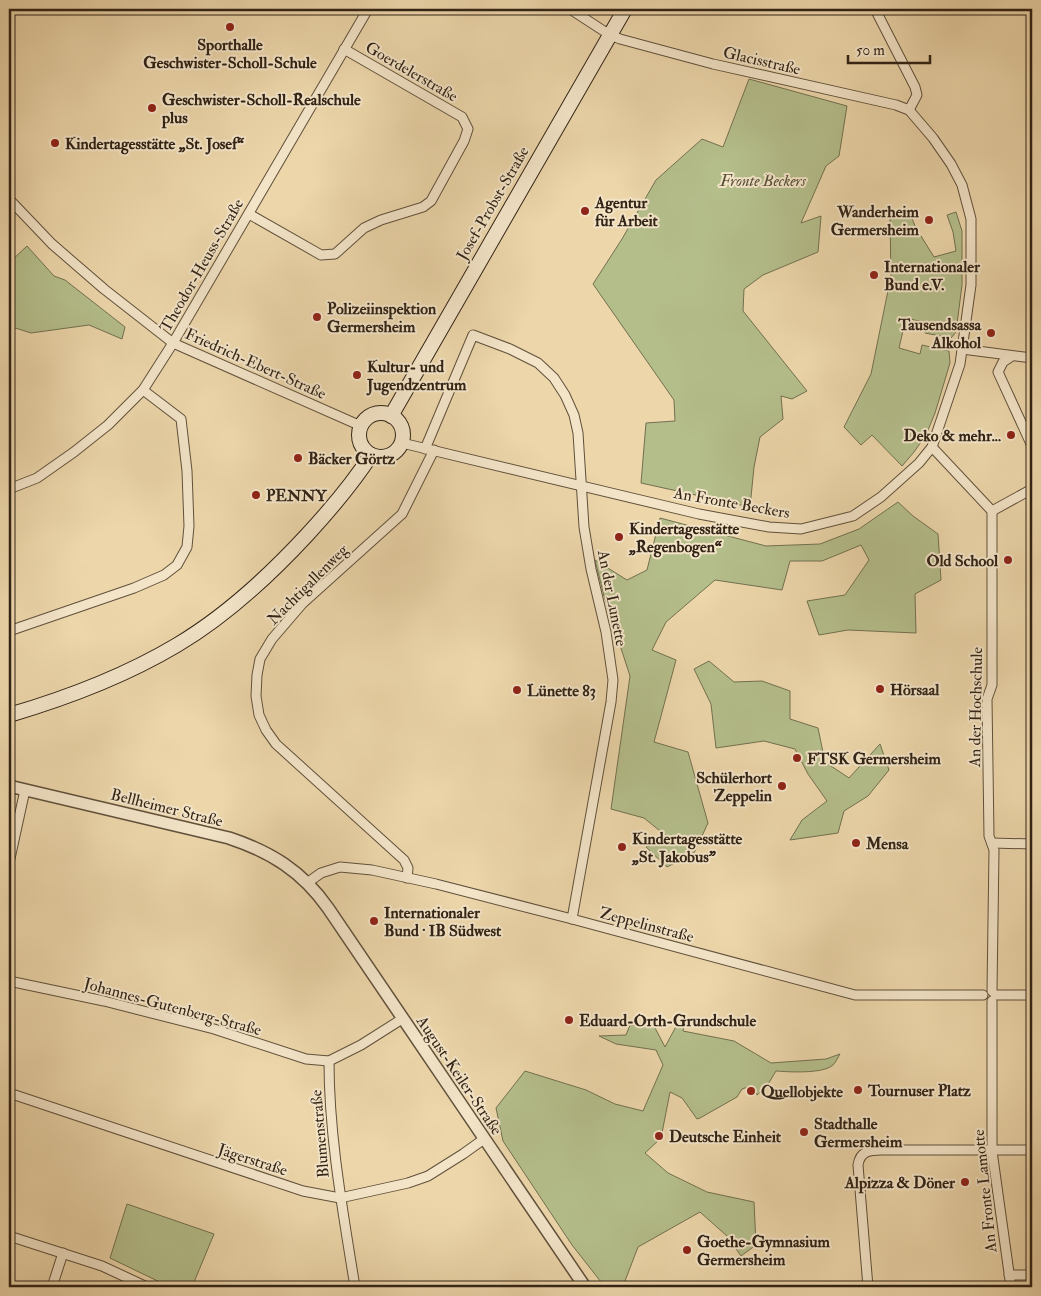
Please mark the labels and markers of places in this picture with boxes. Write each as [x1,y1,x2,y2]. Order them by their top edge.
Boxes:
marker: Sporthalle Geschwister-Scholl-Schule [224,21,236,33]
place label: Sporthalle Geschwister-Scholl-Schule [143,35,317,73]
place label: Geschwister-Scholl-Realschule plus [161,90,361,129]
marker: Geschwister-Scholl-Realschule plus [146,102,158,114]
place label: Kindertagesstätte „St. Josef“ [65,134,245,155]
marker: Kindertagesstätte „St. Josef“ [49,137,61,149]
place label: Agentur für Arbeit [594,193,659,231]
place label: Wanderheim Germersheim [831,202,920,240]
marker: Agentur für Arbeit [579,205,591,217]
marker: Wanderheim Germersheim [923,214,935,226]
place label: Internationaler Bund e.V. [884,257,981,295]
marker: Internationaler Bund e.V. [868,269,880,281]
place label: Polizeiinspektion Germersheim [327,299,437,337]
marker: Polizeiinspektion Germersheim [311,311,323,323]
place label: Tausendsassa Alkohol [897,315,982,353]
marker: Tausendsassa Alkohol [985,327,997,339]
place label: Kultur- und Jugendzentrum [366,357,467,396]
marker: Kultur- und Jugendzentrum [351,369,363,381]
place label: Deko & mehr... [904,426,1001,446]
marker: Deko & mehr... [1005,429,1017,441]
place label: Bäcker Görtz [308,449,395,469]
marker: Bäcker Görtz [292,452,304,464]
place label: PENNY [266,486,328,506]
marker: PENNY [250,489,262,501]
place label: Kindertagesstätte „Regenbogen“ [628,519,740,558]
marker: Kindertagesstätte „Regenbogen“ [613,531,625,543]
place label: Old School [927,551,999,571]
marker: Old School [1002,554,1014,566]
place label: Hörsaal [890,680,940,700]
place label: Lünette 83 [527,681,596,701]
marker: Hörsaal [874,683,886,695]
marker: Lünette 83 [511,684,523,696]
place label: FTSK Germersheim [807,749,942,769]
marker: FTSK Germersheim [791,752,803,764]
place label: Schülerhort Zeppelin [696,768,773,807]
marker: Schülerhort Zeppelin [776,780,788,792]
place label: Kindertagesstätte „St. Jakobus” [631,829,743,868]
place label: Mensa [865,834,909,854]
marker: Mensa [850,837,862,849]
marker: Kindertagesstätte „St. Jakobus” [616,841,628,853]
place label: Internationaler Bund · IB Südwest [384,903,502,941]
marker: Internationaler Bund · IB Südwest [368,915,380,927]
place label: Eduard-Orth-Grundschule [579,1011,756,1031]
marker: Eduard-Orth-Grundschule [563,1014,575,1026]
place label: Tournuser Platz [867,1081,971,1101]
place label: Quellobjekte [761,1082,843,1102]
marker: Tournuser Platz [852,1084,864,1096]
marker: Quellobjekte [745,1085,757,1097]
place label: Stadthalle Germersheim [814,1114,903,1152]
marker: Stadthalle Germersheim [798,1126,810,1138]
place label: Deutsche Einheit [669,1127,782,1147]
marker: Deutsche Einheit [653,1130,665,1142]
place label: Alpizza & Döner [844,1173,956,1194]
marker: Alpizza & Döner [959,1176,971,1188]
place label: Goethe-Gymnasium Germersheim [697,1232,831,1270]
marker: Goethe-Gymnasium Germersheim [681,1244,693,1256]

